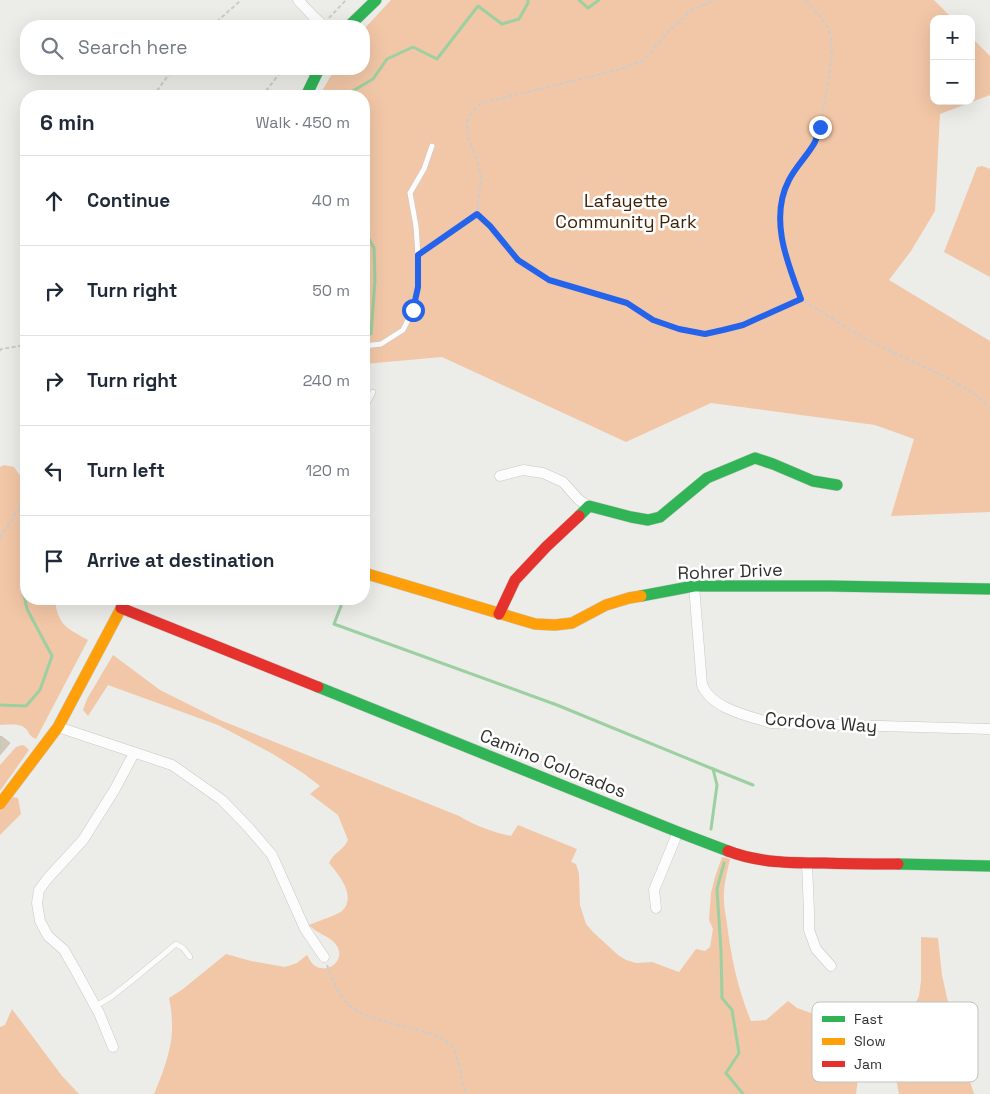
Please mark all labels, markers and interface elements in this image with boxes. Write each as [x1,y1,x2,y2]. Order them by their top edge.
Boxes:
map controls [930,15,975,105]
button: + [930,15,975,60]
search box [20,20,370,75]
icon: search [38,34,66,62]
text: Search here [78,35,188,60]
button: − [930,60,975,105]
text: 6 min [40,109,95,136]
text: Walk · 450 m [256,112,350,133]
route end [809,116,832,139]
icon: ahead [40,187,68,215]
text: Continue [87,188,170,213]
park label: Lafayette Community Park [555,189,697,233]
text: 40 m [312,190,350,211]
icon: right [40,277,68,305]
text: Turn right [87,278,177,303]
text: 50 m [312,280,350,301]
route start [402,299,425,322]
icon: right [40,367,68,395]
text: Turn right [87,368,177,393]
text: 240 m [303,370,350,391]
icon: left [40,457,68,485]
text: Turn left [87,458,165,483]
text: 120 m [306,460,350,481]
icon: arrive [40,547,68,575]
text: Arrive at destination [87,548,275,573]
street label: Rohrer Drive [677,558,783,584]
street label: Cordova Way [764,707,878,737]
street label: Camino Colorados [477,723,629,803]
legend [812,1002,978,1082]
text: Fast [854,1010,883,1028]
text: Slow [854,1032,886,1050]
text: Jam [854,1055,882,1073]

